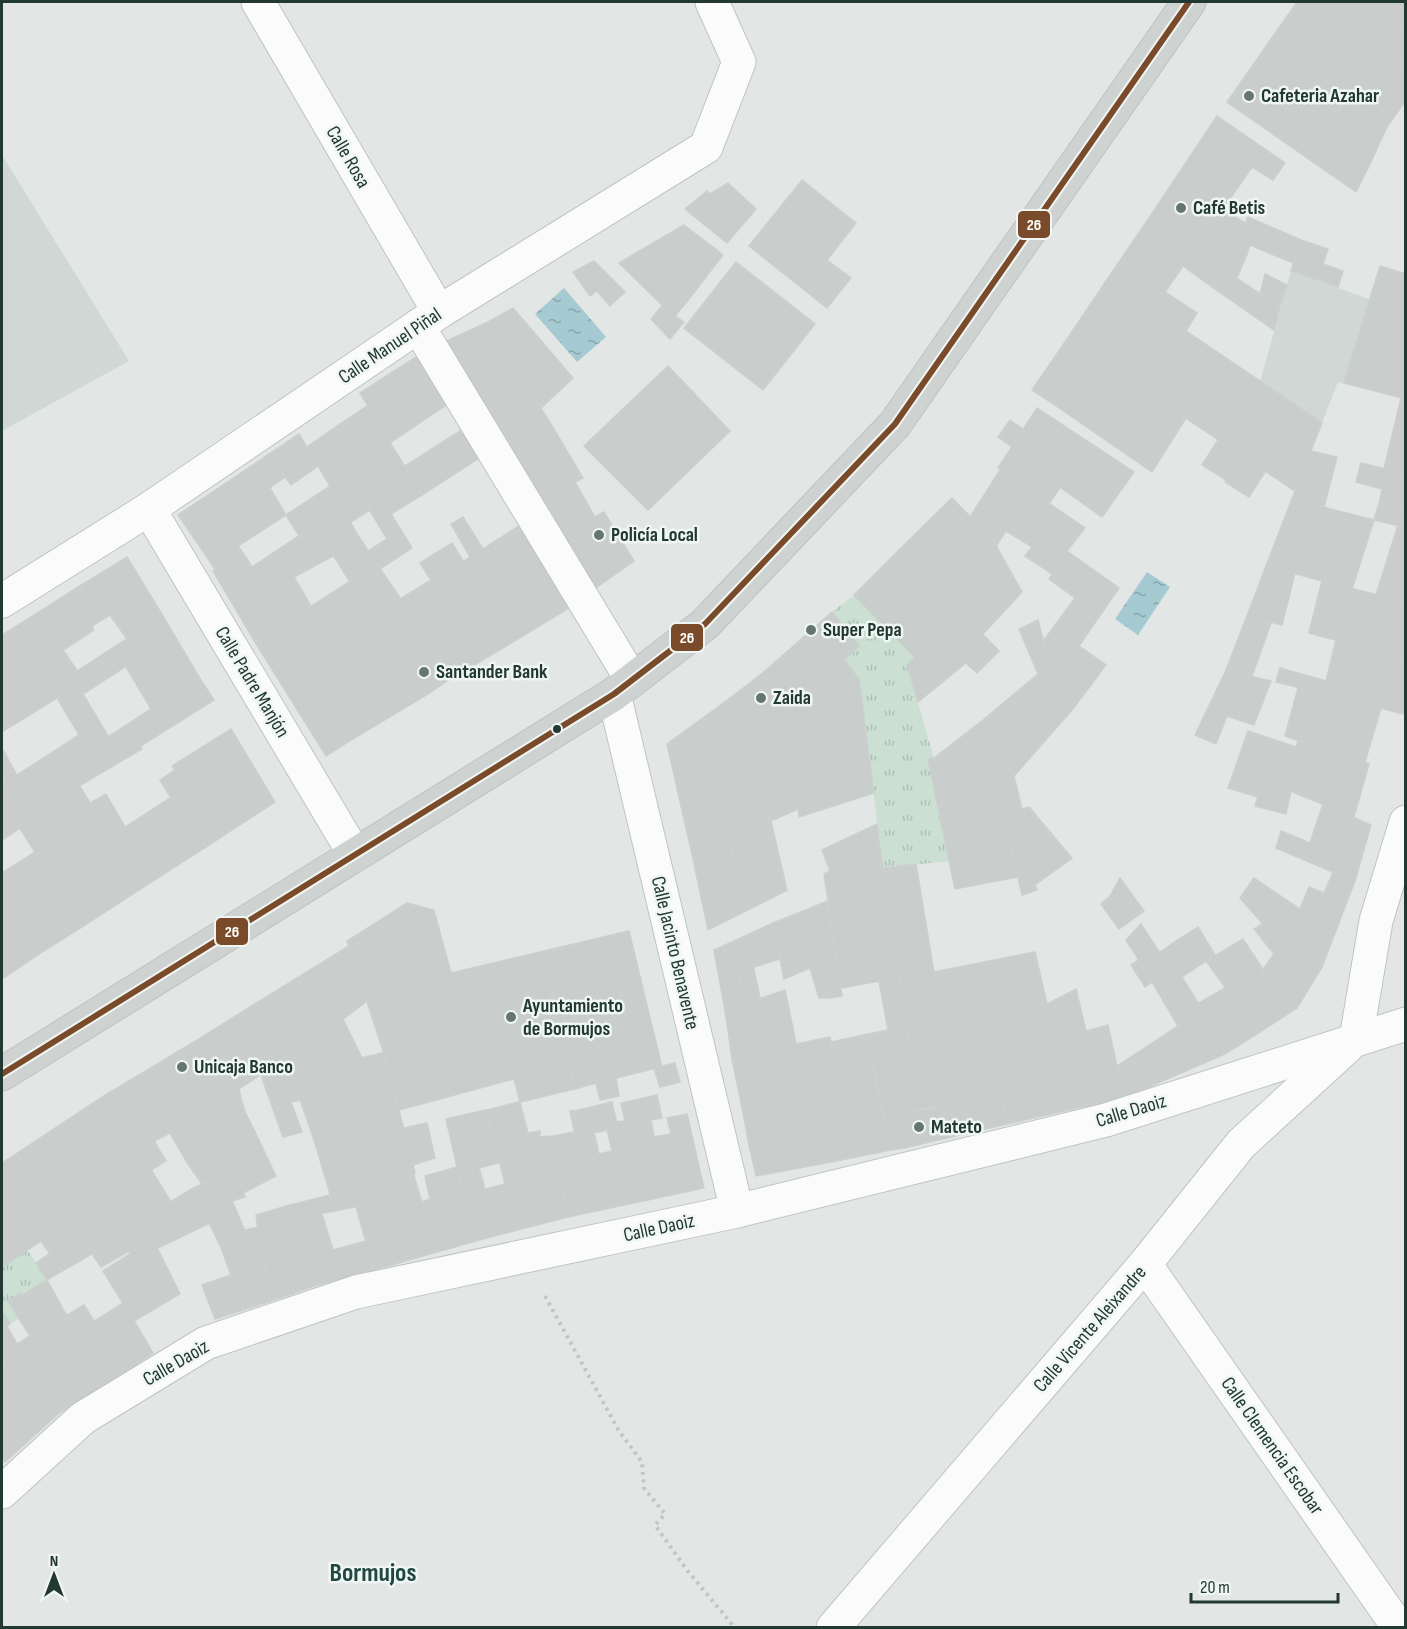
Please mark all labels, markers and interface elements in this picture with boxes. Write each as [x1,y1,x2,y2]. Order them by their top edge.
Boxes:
place label: Cafeteria Azahar [1261,84,1379,108]
marker: Cafeteria Azahar [1242,89,1256,103]
street label: Calle Rosa [321,122,375,192]
place label: Café Betis [1193,196,1266,220]
marker: Café Betis [1174,201,1188,215]
line badge: 26 [1017,210,1051,239]
text: 26 [1027,216,1041,235]
street label: Calle Manuel Piñal [334,303,446,389]
place label: Policía Local [611,523,698,547]
marker: Policía Local [592,528,606,542]
place label: Super Pepa [823,618,902,642]
street label: Calle Padre Manjón [209,622,295,742]
line badge: 26 [670,623,704,652]
marker: Super Pepa [804,623,818,637]
text: 26 [680,629,694,648]
place label: Santander Bank [436,660,548,684]
marker: Santander Bank [417,665,431,679]
place label: Zaida [773,686,811,710]
marker: Zaida [754,691,768,705]
unlabelled marker [551,723,563,735]
street label: Calle Jacinto Benavente [646,874,704,1032]
line badge: 26 [215,917,249,946]
text: 26 [225,923,239,942]
place label: Ayuntamiento de Bormujos [522,994,623,1041]
marker: Ayuntamiento de Bormujos [504,1010,518,1024]
place label: Unicaja Banco [194,1055,293,1079]
marker: Unicaja Banco [175,1060,189,1074]
street label: Calle Daoiz [1093,1089,1169,1133]
place label: Mateto [931,1115,982,1139]
marker: Mateto [912,1120,926,1134]
street label: Calle Daoiz [621,1209,697,1247]
street label: Calle Vicente Aleixandre [1028,1261,1152,1397]
street label: Calle Daoiz [139,1335,213,1391]
street label: Calle Clemencia Escobar [1216,1373,1329,1520]
north arrow [24,1545,84,1605]
text: N [50,1552,58,1571]
district label: Bormujos [330,1558,416,1589]
scale bar [1191,1566,1338,1604]
text: 20 m [1200,1577,1230,1598]

